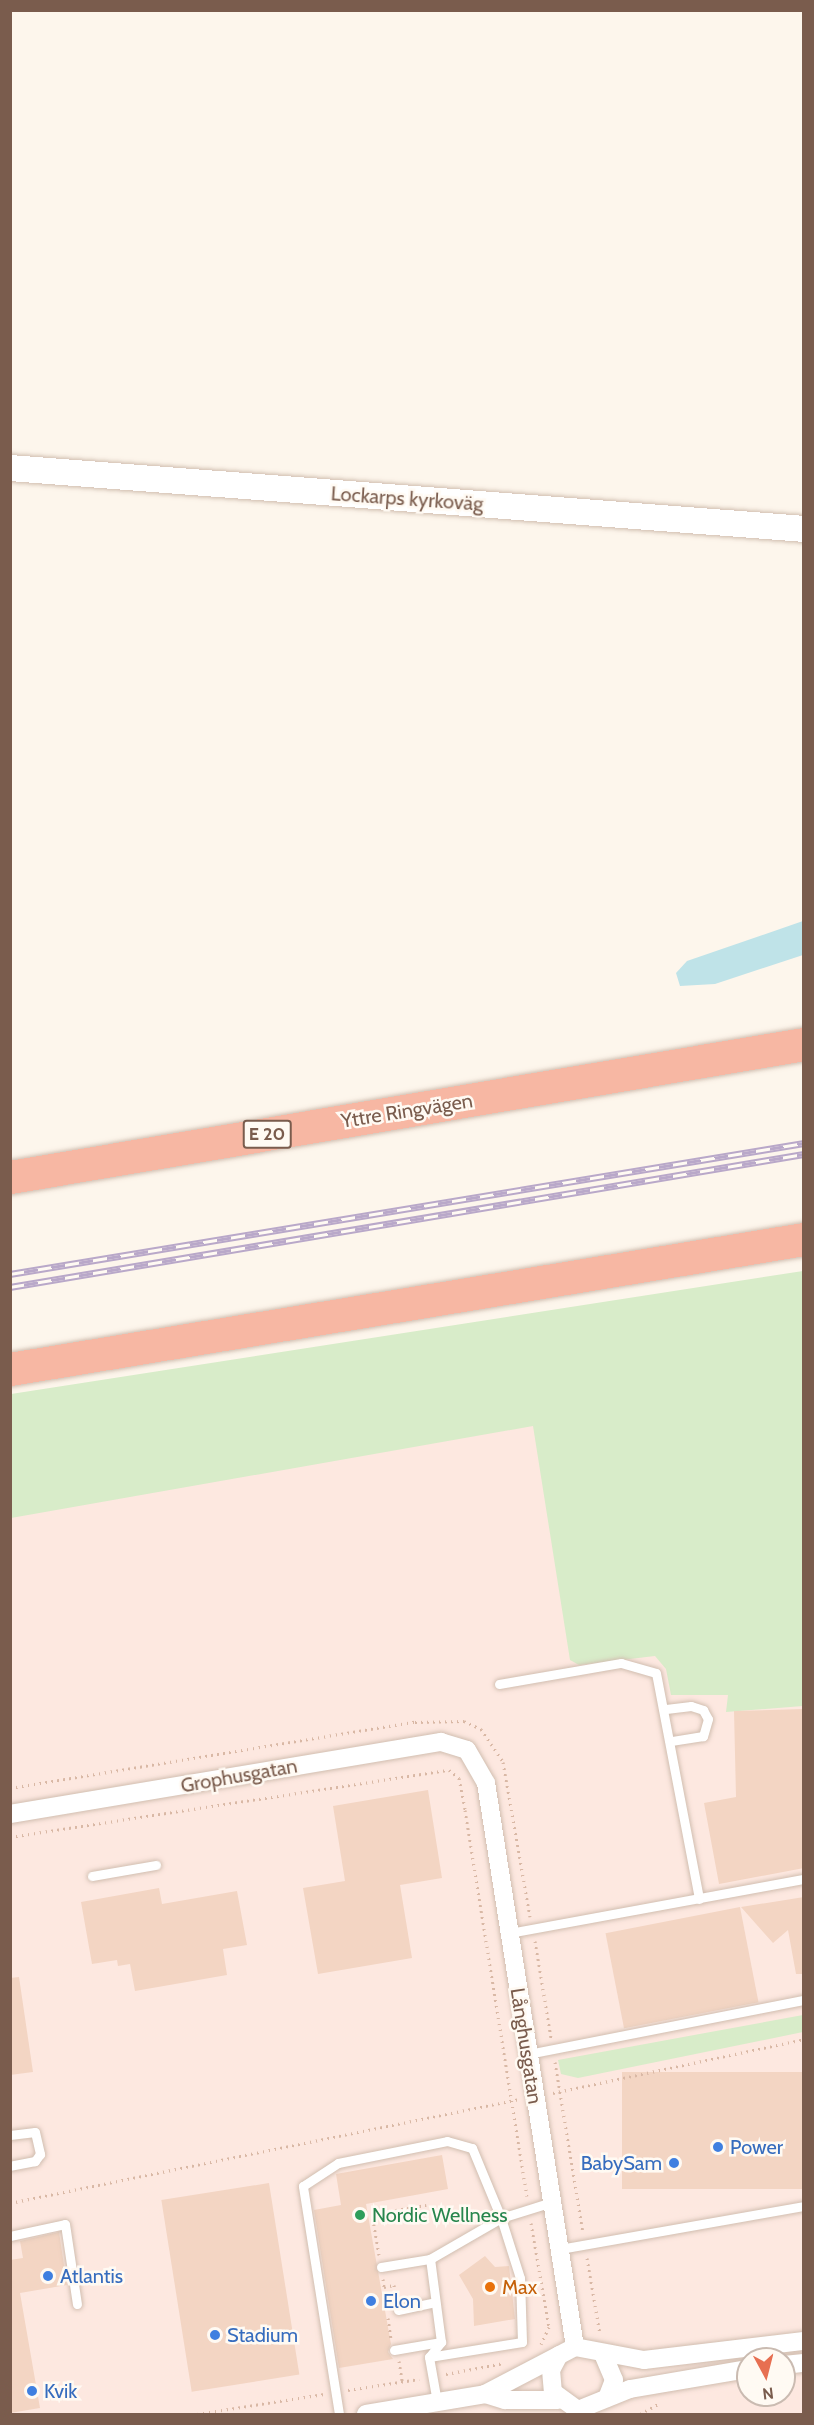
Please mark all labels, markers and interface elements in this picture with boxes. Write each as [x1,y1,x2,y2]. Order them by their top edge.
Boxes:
street label: Lockarps kyrkoväg [330,482,484,516]
street label: Yttre Ringvägen [339,1089,475,1133]
road number: E 20 [242,1119,292,1149]
street label: Grophusgatan [179,1754,299,1798]
street label: Långhusgatan [505,1986,547,2106]
place label: Power [730,2135,783,2159]
marker: Power [711,2140,725,2154]
place label: BabySam [581,2151,662,2175]
marker: BabySam [667,2156,681,2170]
place label: Nordic Wellness [372,2203,508,2227]
marker: Nordic Wellness [353,2208,367,2222]
place label: Atlantis [60,2264,123,2288]
marker: Atlantis [41,2269,55,2283]
place label: Max [502,2275,537,2299]
marker: Max [483,2280,497,2294]
place label: Elon [383,2289,421,2313]
marker: Elon [364,2294,378,2308]
place label: Stadium [227,2323,298,2347]
marker: Stadium [208,2328,222,2342]
north arrow [736,2347,796,2407]
place label: Kvik [44,2379,77,2403]
text: N [761,2383,775,2403]
marker: Kvik [25,2384,39,2398]

